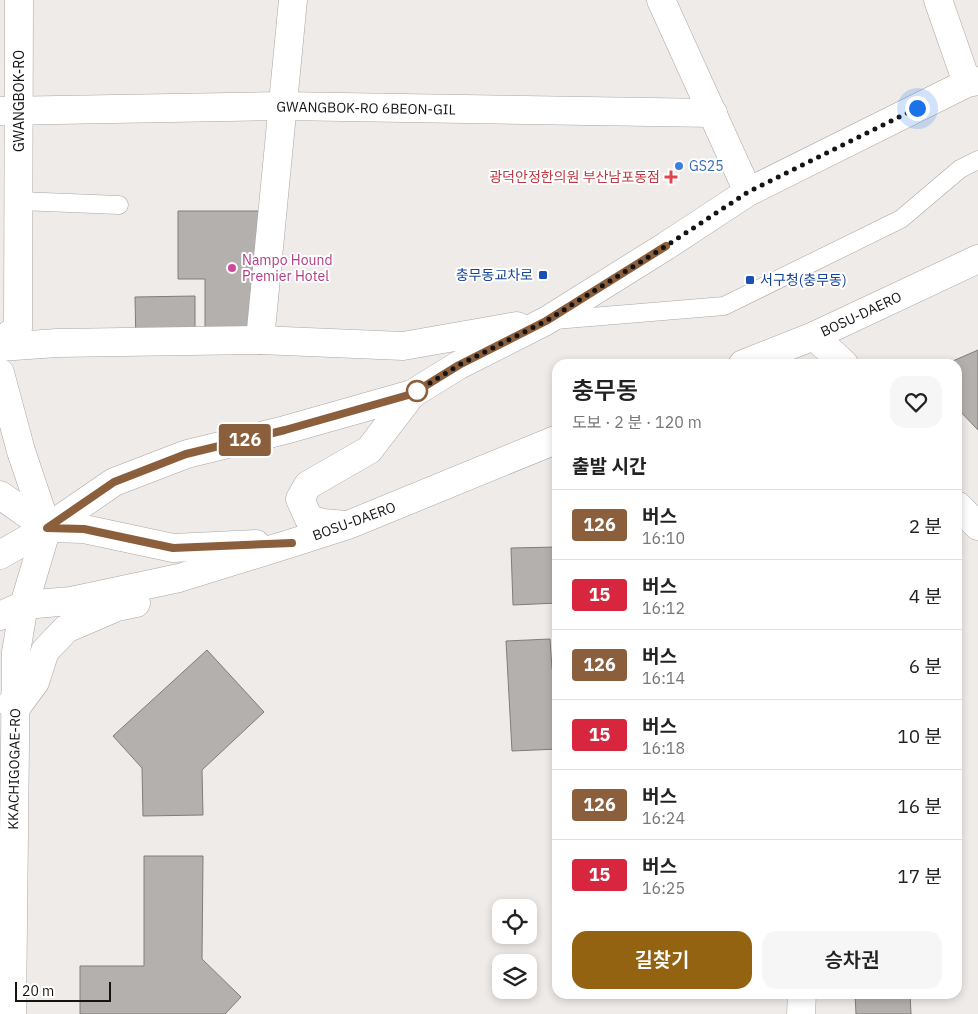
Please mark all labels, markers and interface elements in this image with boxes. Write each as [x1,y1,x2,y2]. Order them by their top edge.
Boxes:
street label: GWANGBOK-RO [10,50,28,152]
your location [905,96,930,121]
street label: GWANGBOK-RO 6BEON-GIL [276,97,456,119]
place label: GS25 [689,157,724,175]
marker: GS25 [673,160,685,172]
place label: 광덕안정한의원 부산남포동점 [489,168,660,186]
marker: 광덕안정한의원 부산남포동점 [664,170,678,184]
place label: Nampo Hound Premier Hotel [242,251,333,285]
marker: Nampo Hound Premier Hotel [226,262,238,274]
place label: 충무동교차로 [456,266,533,284]
marker: 충무동교차로 [537,269,549,281]
place label: 서구청(충무동) [760,271,847,289]
marker: 서구청(충무동) [744,274,756,286]
street label: BOSU-DAERO [818,287,904,341]
text: 충무동 [572,374,638,406]
button: heart [890,376,942,428]
unlabelled marker [406,380,428,402]
text: 도보 · 2 분 · 120 m [572,412,702,432]
line badge: 126 [216,424,274,456]
text: 126 [229,428,261,451]
text: 출발 시간 [572,454,646,478]
street label: BOSU-DAERO [310,498,398,544]
text: 버스 [642,504,677,528]
text: 126 [583,513,616,536]
text: 2 분 [909,514,942,538]
text: 16:10 [642,528,685,548]
text: 버스 [642,574,677,598]
text: 15 [589,583,610,606]
text: 4 분 [909,584,942,608]
text: 16:12 [642,598,685,618]
text: 버스 [642,644,677,668]
text: 126 [583,653,616,676]
text: 6 분 [909,654,942,678]
text: 16:14 [642,668,685,688]
street label: KKACHIGOGAE-RO [4,708,24,830]
text: 버스 [642,714,677,738]
text: 15 [589,723,610,746]
text: 10 분 [897,724,942,748]
text: 16:18 [642,738,685,758]
text: 버스 [642,784,677,808]
text: 126 [583,793,616,816]
text: 16 분 [897,794,942,818]
text: 16:24 [642,808,685,828]
text: 버스 [642,854,677,878]
text: 15 [589,863,610,886]
text: 17 분 [897,864,942,888]
text: 16:25 [642,878,685,898]
map controls [492,899,537,999]
button: locate [492,899,537,944]
button: 길찾기 [572,931,752,989]
button: 승차권 [762,931,942,989]
button: layers [492,954,537,999]
scale bar [15,979,111,1002]
text: 20 m [22,982,54,1000]

